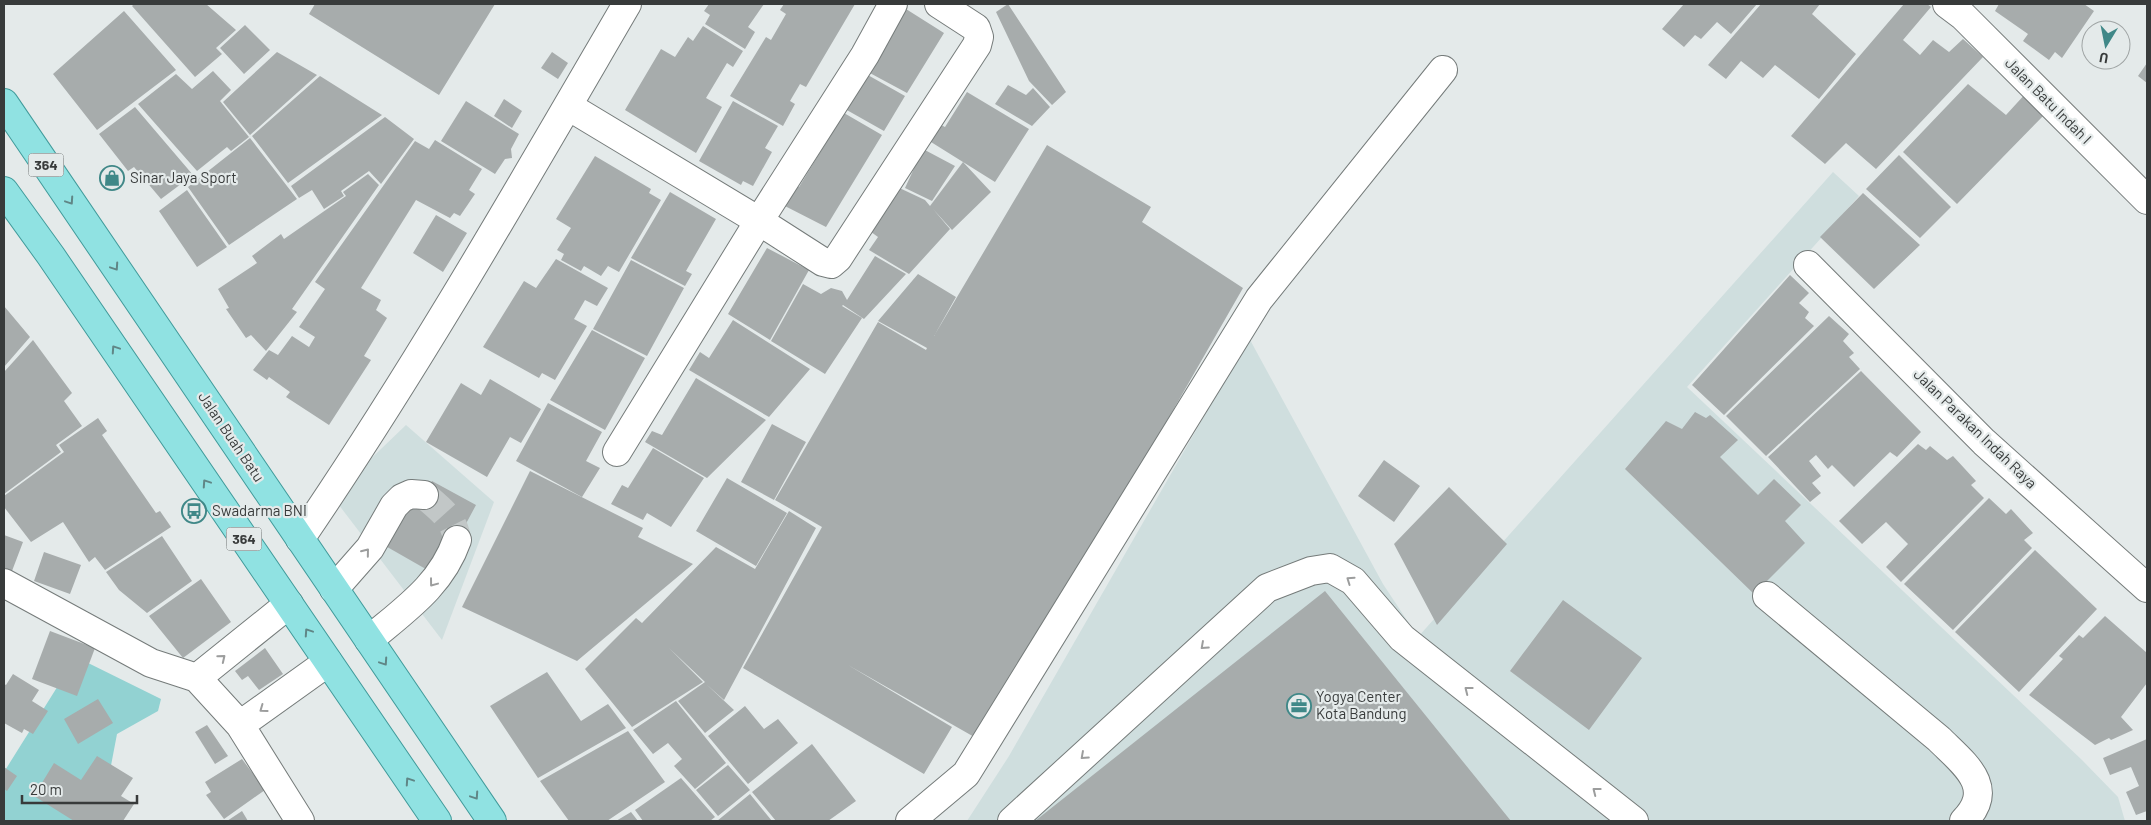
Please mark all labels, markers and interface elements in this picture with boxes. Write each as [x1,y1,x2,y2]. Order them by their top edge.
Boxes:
north arrow [2081,20,2131,70]
text: U [2098,49,2109,67]
street label: Jalan Batu Indah I [2002,53,2096,147]
road number: 364 [28,154,64,176]
shop icon: Sinar Jaya Sport [99,165,125,191]
place label: Sinar Jaya Sport [130,168,237,186]
one-way arrow [64,196,74,205]
one-way arrow [109,261,118,271]
one-way arrow [112,345,121,355]
street label: Jalan Parakan Indah Raya [1910,365,2041,492]
street label: Jalan Buah Batu [195,388,269,485]
one-way arrow [203,480,213,489]
bus stop icon: Swadarma BNI [181,498,207,524]
place label: Swadarma BNI [212,501,307,519]
road number: 364 [226,528,262,550]
one-way arrow [361,549,369,558]
one-way arrow [431,577,439,586]
one-way arrow [1346,577,1356,586]
one-way arrow [305,628,314,638]
one-way arrow [1201,640,1210,649]
one-way arrow [216,655,225,663]
one-way arrow [378,656,387,665]
place label: Yogya Center Kota Bandung [1316,687,1406,722]
one-way arrow [1465,688,1474,696]
office icon: Yogya Center Kota Bandung [1286,693,1312,719]
one-way arrow [260,703,269,711]
one-way arrow [1081,750,1090,759]
scale bar [22,772,138,804]
one-way arrow [406,777,415,787]
text: 20 m [30,780,62,798]
one-way arrow [1592,788,1601,797]
one-way arrow [469,790,478,800]

